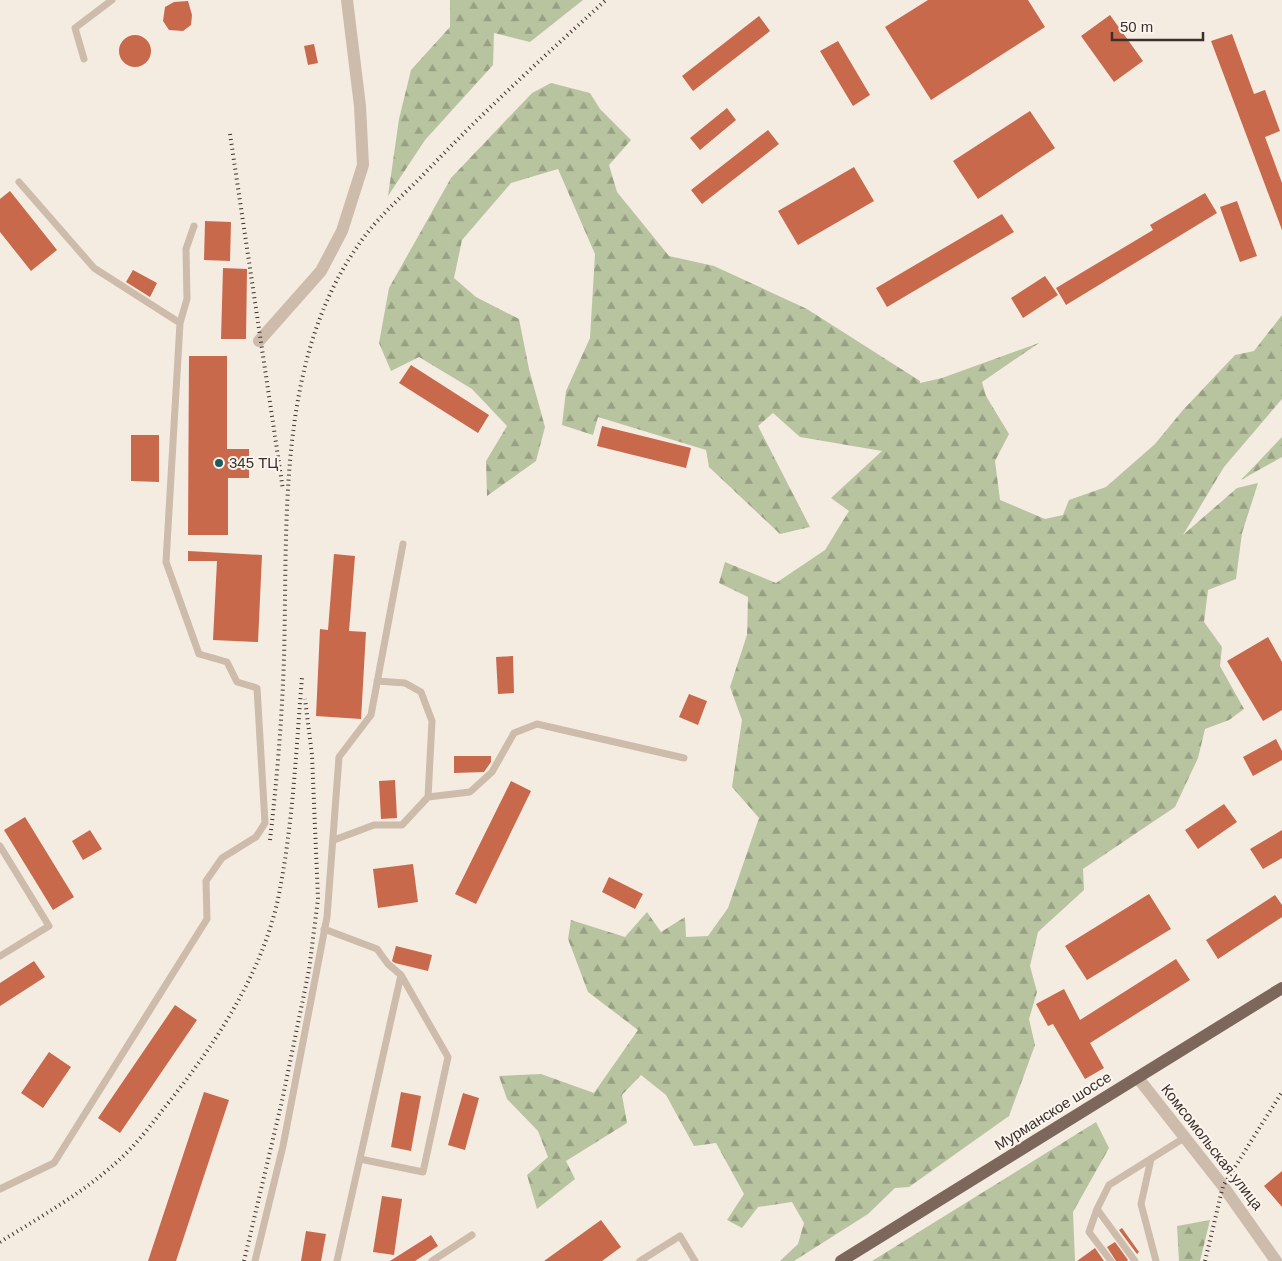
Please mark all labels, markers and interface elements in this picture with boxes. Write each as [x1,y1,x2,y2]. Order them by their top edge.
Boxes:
scale bar [1112,10,1203,42]
text: 50 m [1120,18,1153,35]
place label: 345 ТЦ [229,454,278,471]
marker: 345 ТЦ [213,457,225,469]
street label: Мурманское шоссе [991,1068,1114,1153]
street label: Комсомольская улица [1158,1081,1267,1213]

